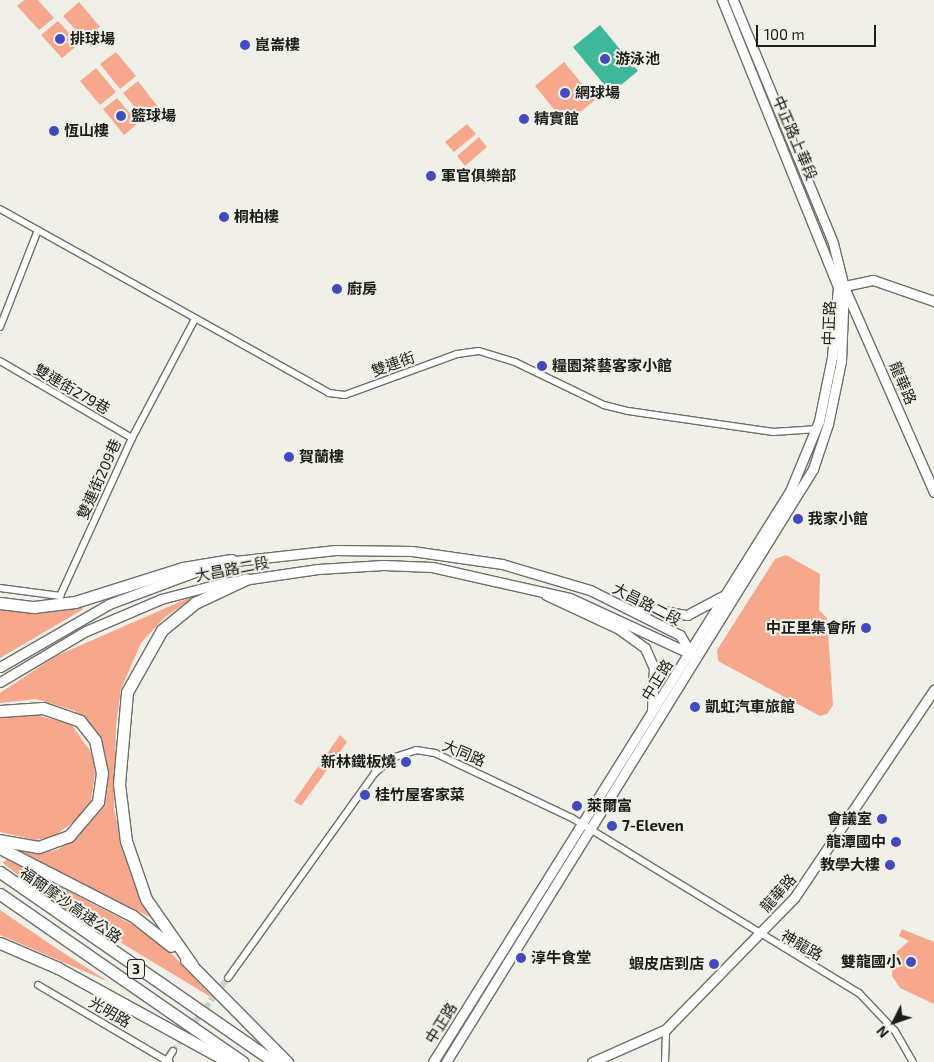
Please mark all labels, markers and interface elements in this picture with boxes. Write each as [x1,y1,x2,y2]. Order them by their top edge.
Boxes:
scale bar [759,15,879,47]
text: 100 m [764,25,805,43]
place label: 排球場 [70,30,115,48]
marker: 排球場 [54,33,66,45]
place label: 崑崙樓 [255,36,300,54]
marker: 崑崙樓 [239,39,251,51]
place label: 游泳池 [615,50,660,68]
marker: 游泳池 [599,53,611,65]
place label: 網球場 [575,84,620,102]
marker: 網球場 [559,87,571,99]
street label: 中正路上華段 [769,93,821,183]
place label: 籃球場 [131,107,176,125]
marker: 籃球場 [115,110,127,122]
place label: 精實館 [534,110,579,128]
marker: 精實館 [518,113,530,125]
place label: 恆山樓 [64,122,109,140]
marker: 恆山樓 [48,125,60,137]
place label: 軍官俱樂部 [441,167,516,185]
marker: 軍官俱樂部 [425,170,437,182]
place label: 桐柏樓 [234,208,279,226]
marker: 桐柏樓 [218,211,230,223]
place label: 廚房 [347,280,377,298]
marker: 廚房 [331,283,343,295]
street label: 中正路 [819,300,839,346]
street label: 雙連街 [369,348,417,380]
place label: 糧園茶藝客家小館 [552,357,672,375]
street label: 龍華路 [886,359,920,407]
street label: 雙連街279巷 [31,360,113,418]
marker: 糧園茶藝客家小館 [536,360,548,372]
street label: 雙連街209巷 [73,436,125,522]
place label: 賀蘭樓 [299,448,344,466]
marker: 賀蘭樓 [283,451,295,463]
place label: 我家小館 [808,510,868,528]
marker: 我家小館 [792,513,804,525]
street label: 大昌路二段 [193,553,271,585]
street label: 大昌路二段 [610,579,684,629]
place label: 中正里集會所 [766,619,856,637]
marker: 中正里集會所 [860,622,872,634]
street label: 中正路 [637,656,677,704]
place label: 凱虹汽車旅館 [705,698,795,716]
marker: 凱虹汽車旅館 [689,701,701,713]
street label: 大同路 [440,736,488,770]
place label: 新林鐵板燒 [321,753,396,771]
marker: 新林鐵板燒 [400,756,412,768]
place label: 桂竹屋客家菜 [375,786,465,804]
marker: 桂竹屋客家菜 [359,789,371,801]
place label: 萊爾富 [587,797,632,815]
marker: 萊爾富 [571,800,583,812]
place label: 會議室 [827,810,872,828]
marker: 會議室 [876,813,888,825]
place label: 7-Eleven [622,817,684,835]
marker: 7-Eleven [606,820,618,832]
place label: 龍潭國中 [826,833,886,851]
marker: 龍潭國中 [890,836,902,848]
place label: 教學大樓 [820,856,880,874]
marker: 教學大樓 [884,859,896,871]
street label: 福爾摩沙高速公路 [17,863,125,947]
street label: 龍華路 [756,870,800,916]
street label: 神龍路 [778,926,826,964]
place label: 淳牛食堂 [531,949,591,967]
marker: 淳牛食堂 [515,952,527,964]
place label: 雙龍國小 [841,953,901,971]
place label: 蝦皮店到店 [629,955,704,973]
marker: 雙龍國小 [905,956,917,968]
road number: 3 [126,958,146,981]
marker: 蝦皮店到店 [708,958,720,970]
street label: 光明路 [86,993,134,1031]
north arrow [869,997,919,1047]
street label: 中正路 [421,999,461,1047]
text: N [873,1023,892,1042]

